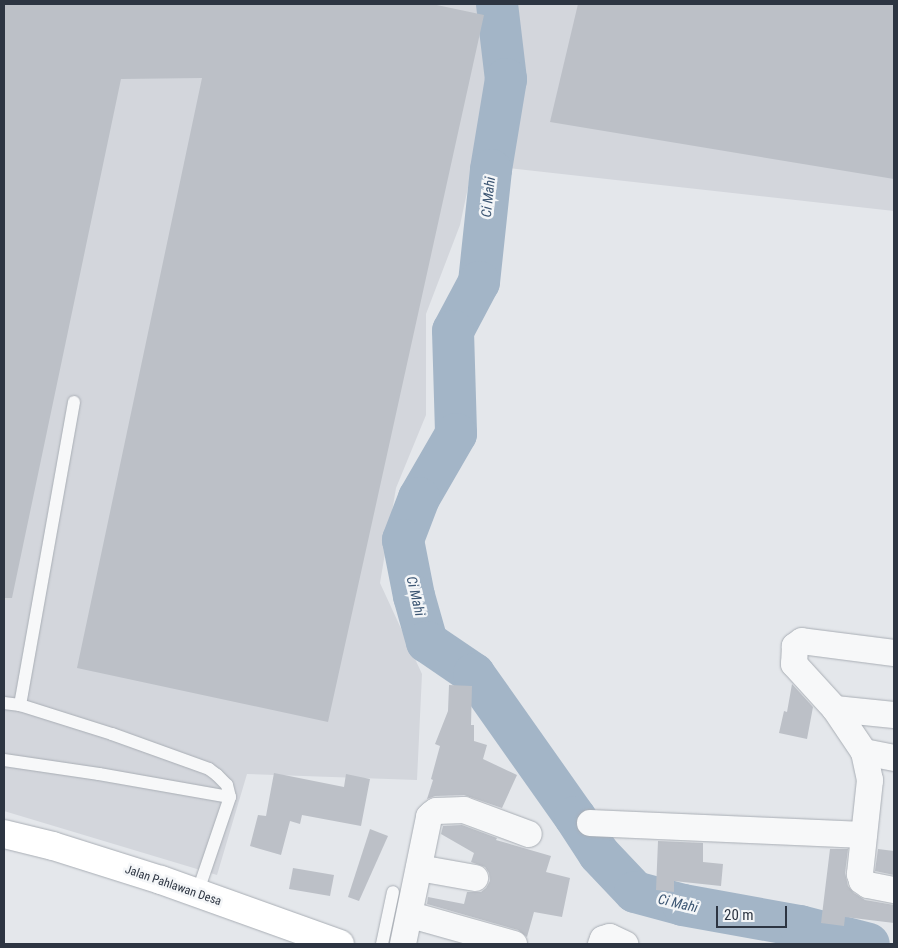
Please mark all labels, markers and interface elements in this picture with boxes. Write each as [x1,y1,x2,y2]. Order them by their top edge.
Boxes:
water label: Ci Mahi [478,176,498,218]
water label: Ci Mahi [403,574,429,618]
street label: Jalan Pahlawan Desa [123,863,223,909]
water label: Ci Mahi [656,890,700,916]
scale bar [718,896,789,928]
text: 20 m [724,906,754,924]

